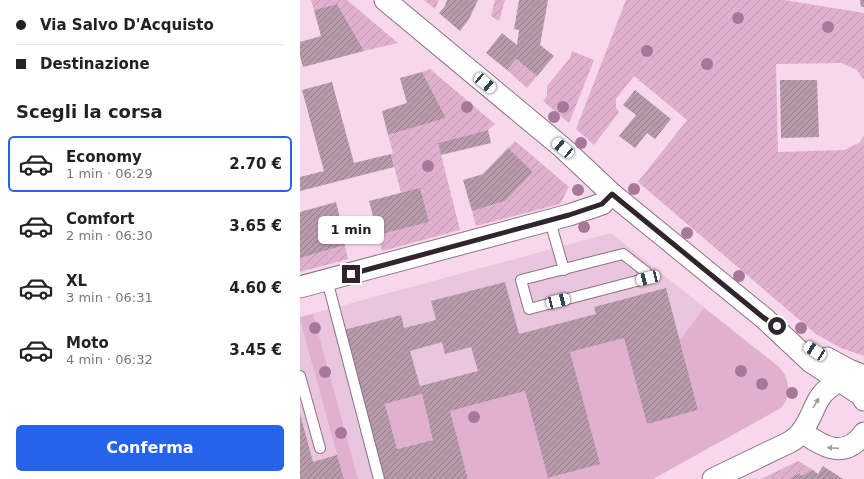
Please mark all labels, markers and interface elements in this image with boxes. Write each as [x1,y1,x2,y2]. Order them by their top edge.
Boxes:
text: Via Salvo D'Acquisto [40,16,214,34]
text: Destinazione [40,55,150,73]
car [472,71,498,95]
text: Scegli la corsa [16,101,163,122]
car [550,136,576,160]
icon: car [18,146,54,182]
text: Economy [66,148,142,166]
text: 2.70 € [229,155,282,173]
text: 1 min · 06:29 [66,166,153,181]
icon: car [18,208,54,244]
text: Comfort [66,210,134,228]
callout: 1 min [318,216,384,244]
text: 3.65 € [229,217,282,235]
text: 1 min [331,222,371,237]
text: 2 min · 06:30 [66,228,153,243]
route end [342,265,360,283]
car [635,269,661,287]
icon: car [18,270,54,306]
text: XL [66,272,87,290]
text: 4.60 € [229,279,282,297]
text: 3 min · 06:31 [66,290,153,305]
car [545,292,571,310]
route start [768,317,786,335]
icon: car [18,332,54,368]
text: Moto [66,334,109,352]
car [802,339,828,363]
text: 3.45 € [229,341,282,359]
text: 4 min · 06:32 [66,352,153,367]
one-way arrow [813,397,820,409]
button: Conferma [16,425,284,471]
one-way arrow [827,444,840,451]

